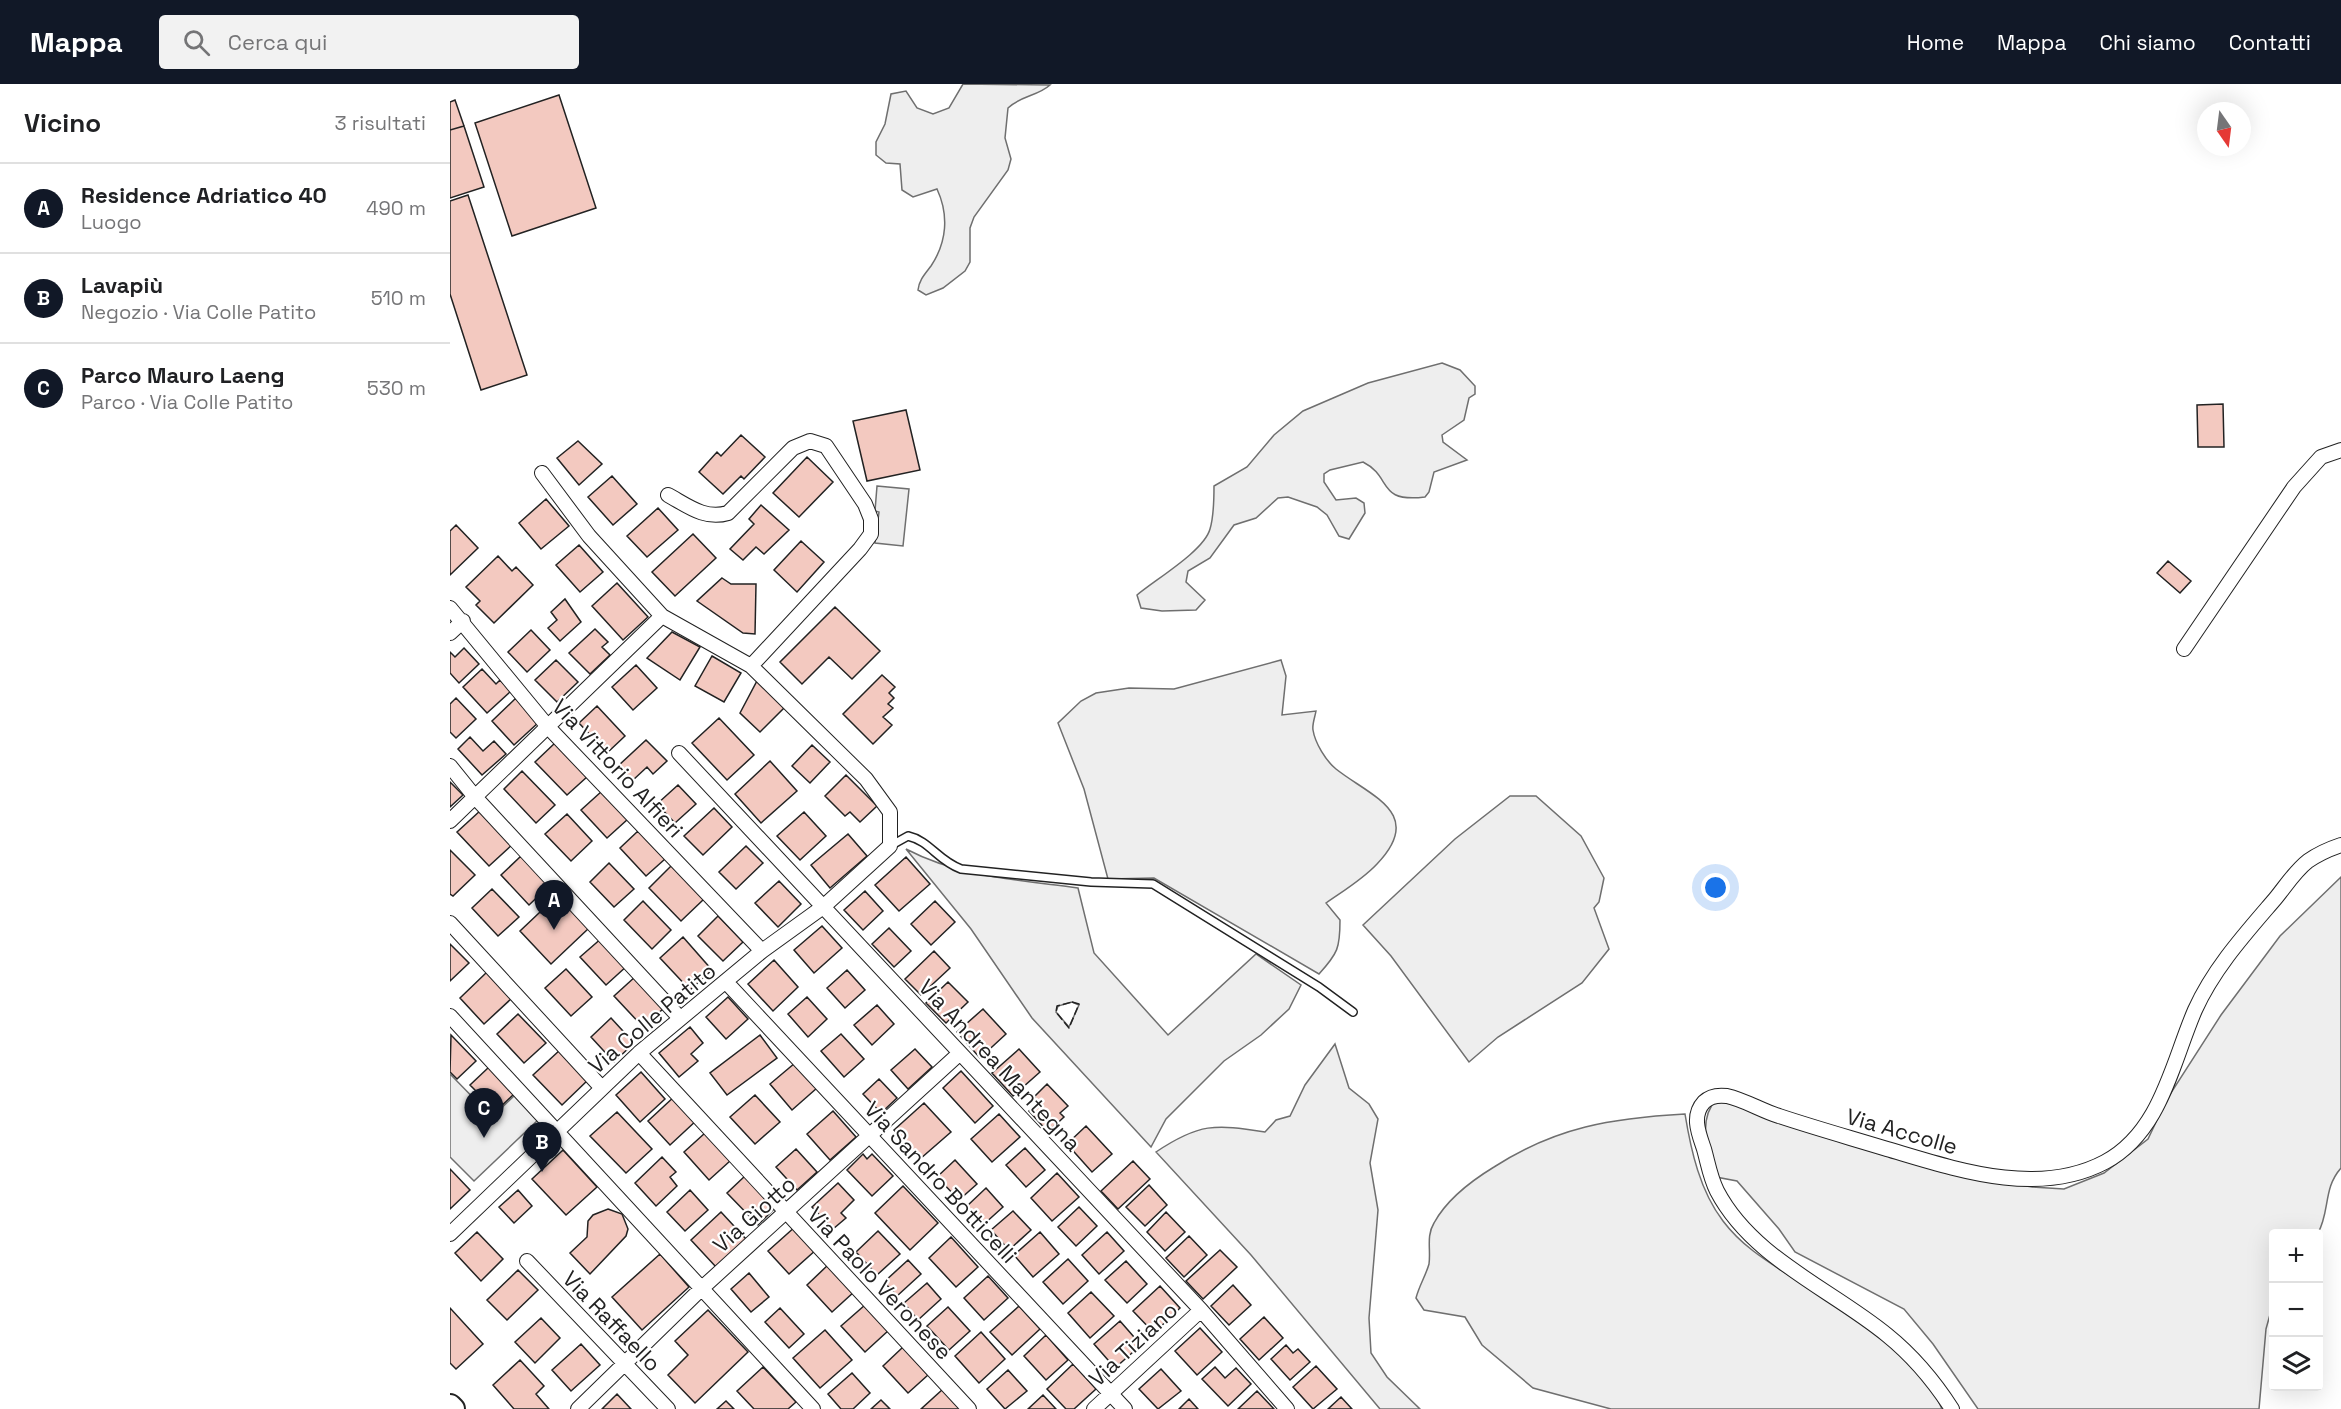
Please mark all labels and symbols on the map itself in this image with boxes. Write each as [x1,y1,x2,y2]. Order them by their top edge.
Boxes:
north arrow [2197,102,2251,156]
street label: Via Vittorio Alfieri [546,693,690,843]
your location [1701,873,1730,902]
pin: A [534,880,574,930]
street label: Via Colle Patito [582,956,722,1080]
street label: Via Andrea Mantegna [913,973,1087,1157]
pin: C [465,1088,504,1138]
street label: Via Sandro Botticelli [859,1095,1023,1269]
street label: Via Accolle [1843,1102,1961,1160]
pin: B [522,1122,562,1172]
street label: Via Giotto [707,1170,801,1258]
street label: Via Paolo Veronese [802,1201,958,1365]
street label: Via Raffaello [557,1265,667,1377]
street label: Via Tiziano [1083,1296,1183,1392]

